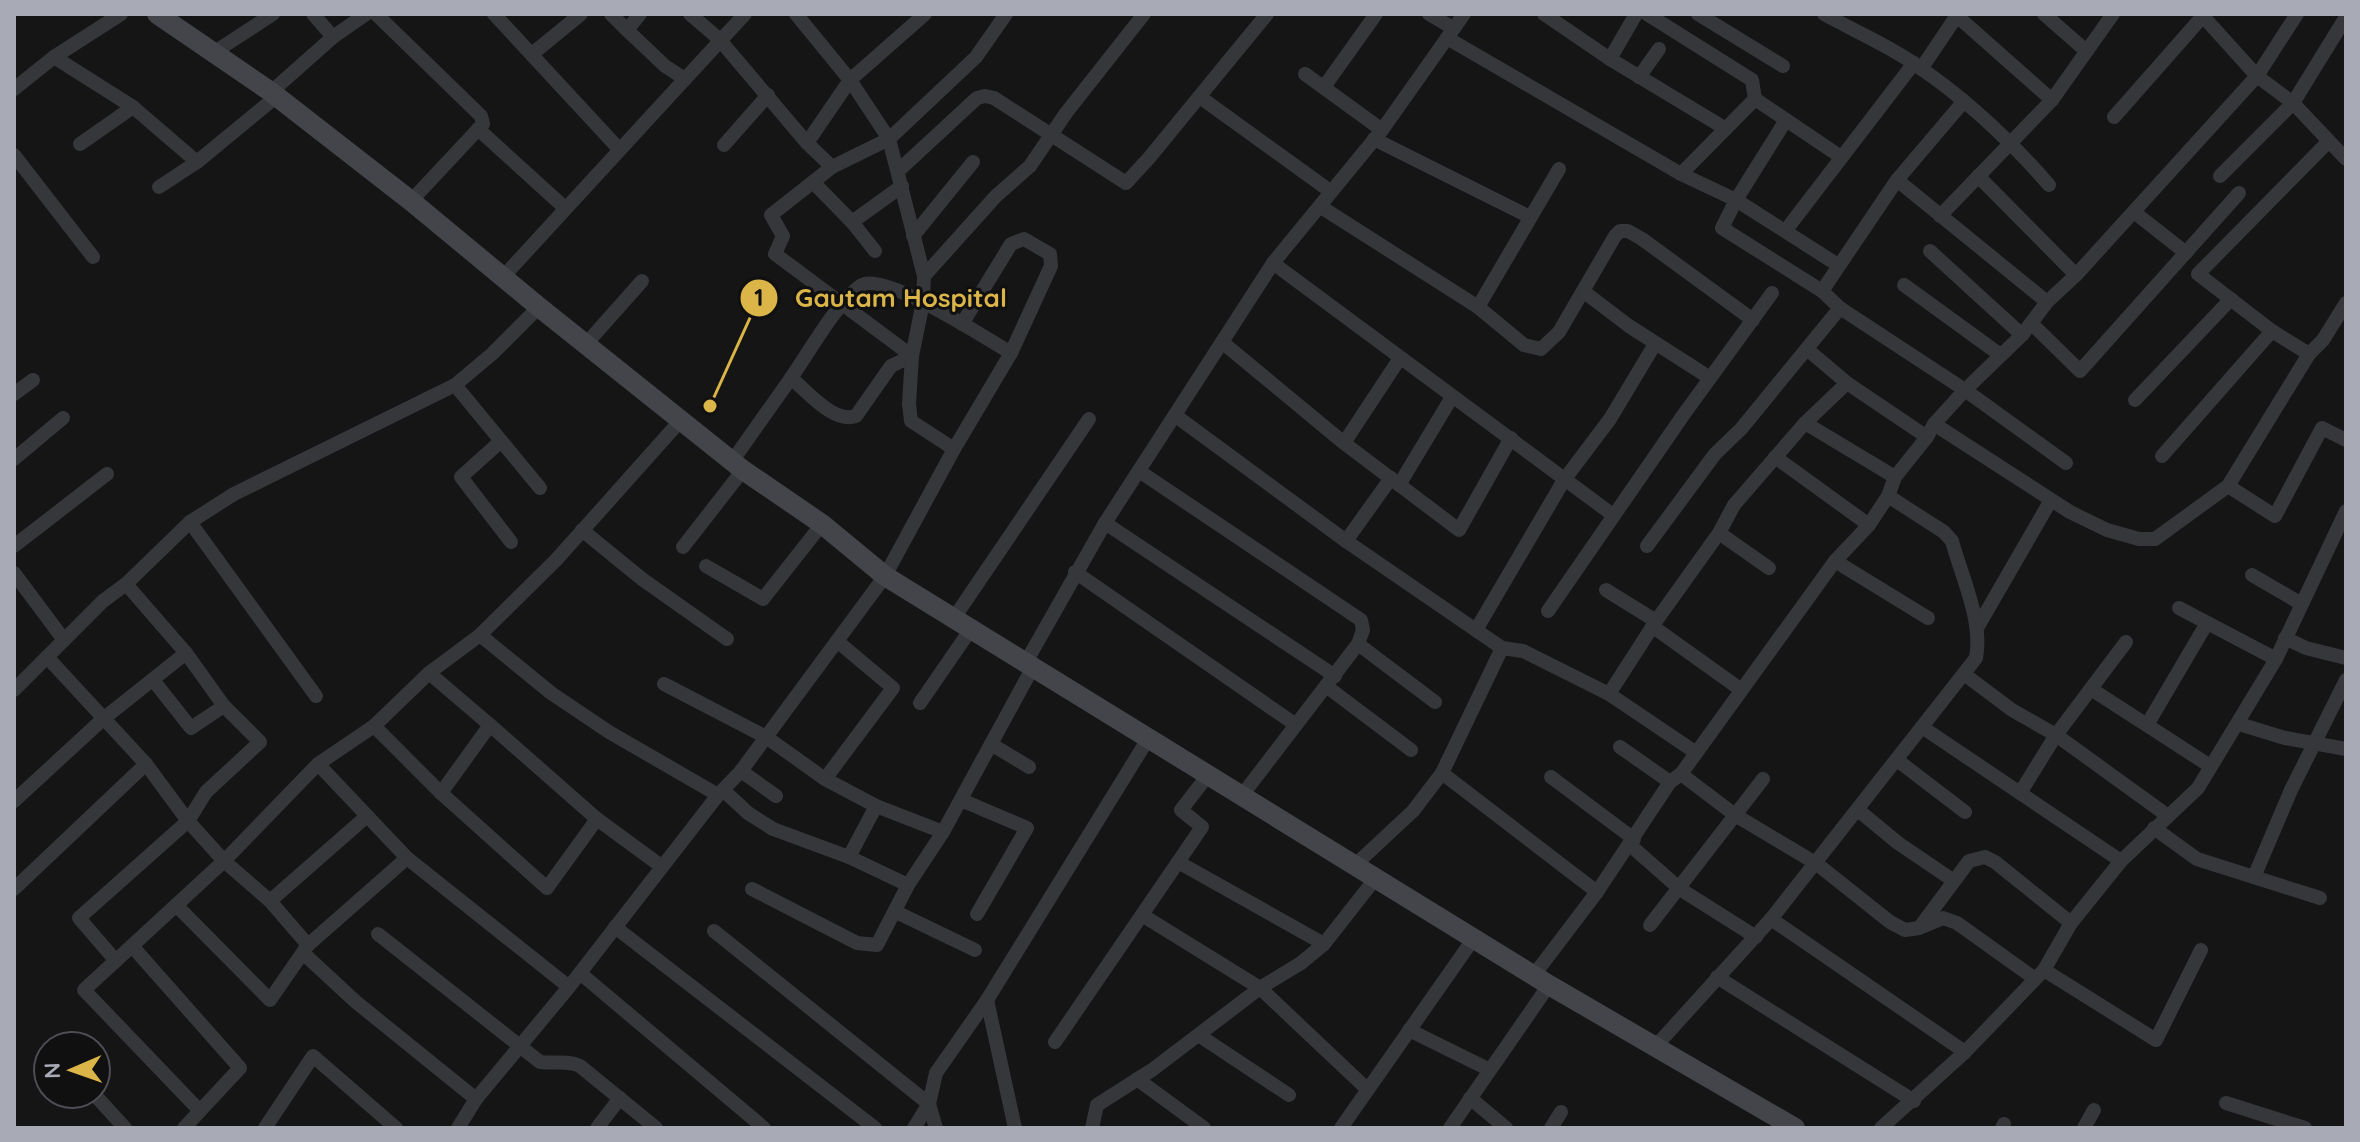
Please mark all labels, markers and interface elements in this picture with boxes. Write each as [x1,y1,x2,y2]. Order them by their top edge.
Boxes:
callout: Gautam Hospital [739,273,1023,323]
text: Gautam Hospital [795,281,1007,314]
text: 1 [754,282,764,312]
north arrow [32,1030,112,1110]
text: N [38,1062,66,1079]

